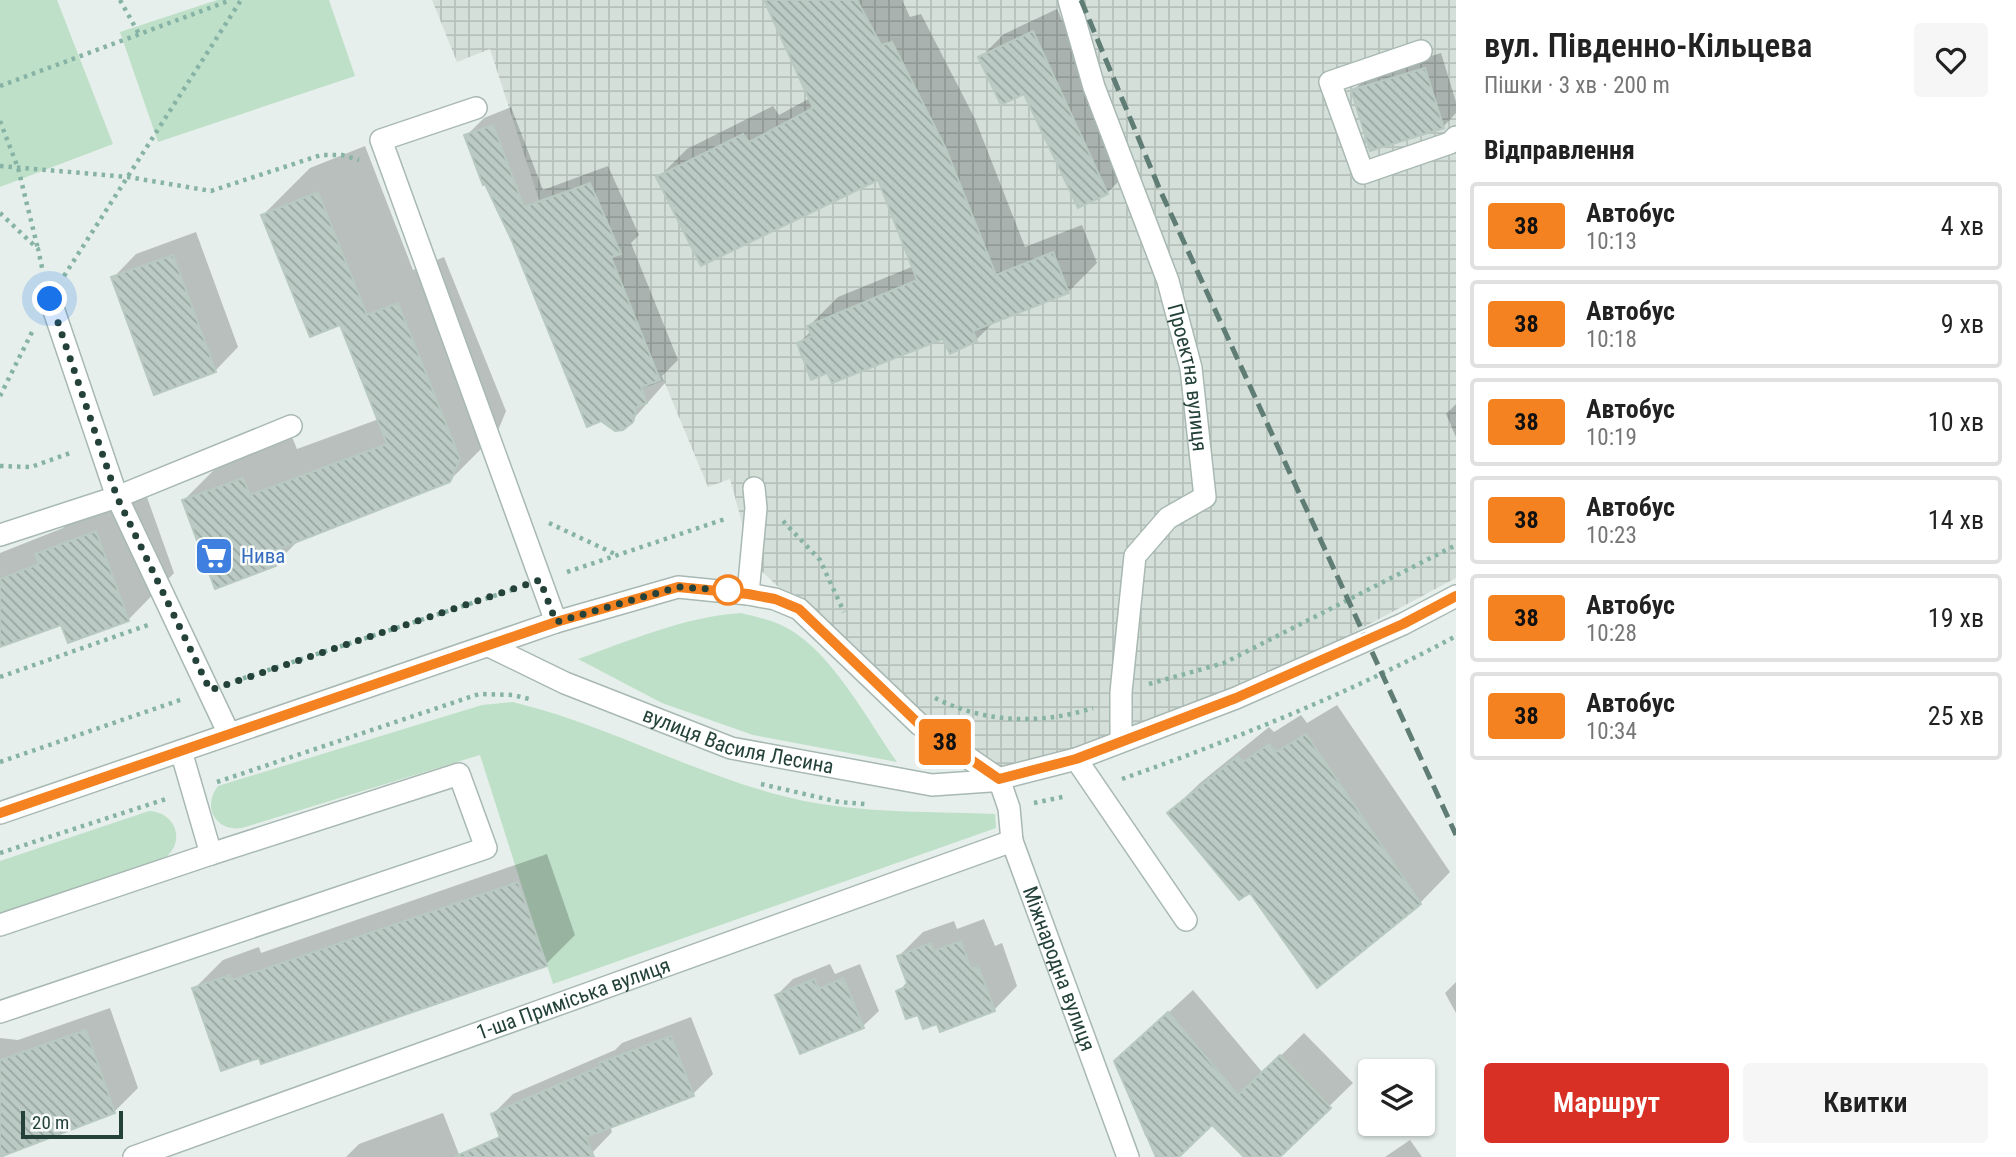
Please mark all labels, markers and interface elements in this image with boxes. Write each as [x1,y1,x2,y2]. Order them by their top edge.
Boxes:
button: heart [1914,23,1988,97]
text: вул. Південно-Кільцева [1484,26,1812,65]
text: Пішки · 3 хв · 200 m [1484,72,1670,99]
text: Відправлення [1484,135,1635,165]
text: Автобус [1586,198,1675,228]
text: 4 хв [1941,211,1984,241]
text: 38 [1514,212,1539,240]
text: 10:13 [1586,228,1637,255]
your location [32,281,67,316]
text: Автобус [1586,296,1675,326]
street label: Проектна вулиця [1163,301,1212,453]
text: 9 хв [1941,309,1984,339]
text: 38 [1514,310,1539,338]
text: 10:18 [1586,326,1637,353]
text: Автобус [1586,394,1675,424]
text: 10 хв [1928,407,1984,437]
text: 38 [1514,408,1539,436]
text: 10:19 [1586,424,1637,451]
text: Автобус [1586,492,1675,522]
text: 14 хв [1928,505,1984,535]
text: 38 [1514,506,1539,534]
text: 10:23 [1586,522,1637,549]
supermarket icon: Нива [193,535,235,577]
place label: Нива [241,544,285,568]
unlabelled marker [713,575,743,605]
text: Автобус [1586,590,1675,620]
text: 19 хв [1928,603,1984,633]
text: 38 [1514,604,1539,632]
text: 10:28 [1586,620,1637,647]
text: Автобус [1586,688,1675,718]
text: 25 хв [1928,701,1984,731]
text: 38 [1514,702,1539,730]
street label: вулиця Василя Лесина [639,703,836,779]
text: 10:34 [1586,718,1637,745]
line badge: 38 [914,719,976,765]
text: 38 [933,728,957,756]
street label: Міжнародна вулиця [1018,883,1100,1055]
street label: 1-ша Приміська вулиця [473,953,673,1045]
map controls [1358,1059,1435,1136]
button: layers [1358,1059,1435,1136]
button: Маршрут [1484,1063,1729,1143]
button: Квитки [1743,1063,1988,1143]
scale bar [21,1108,122,1140]
text: 20 m [32,1111,69,1134]

